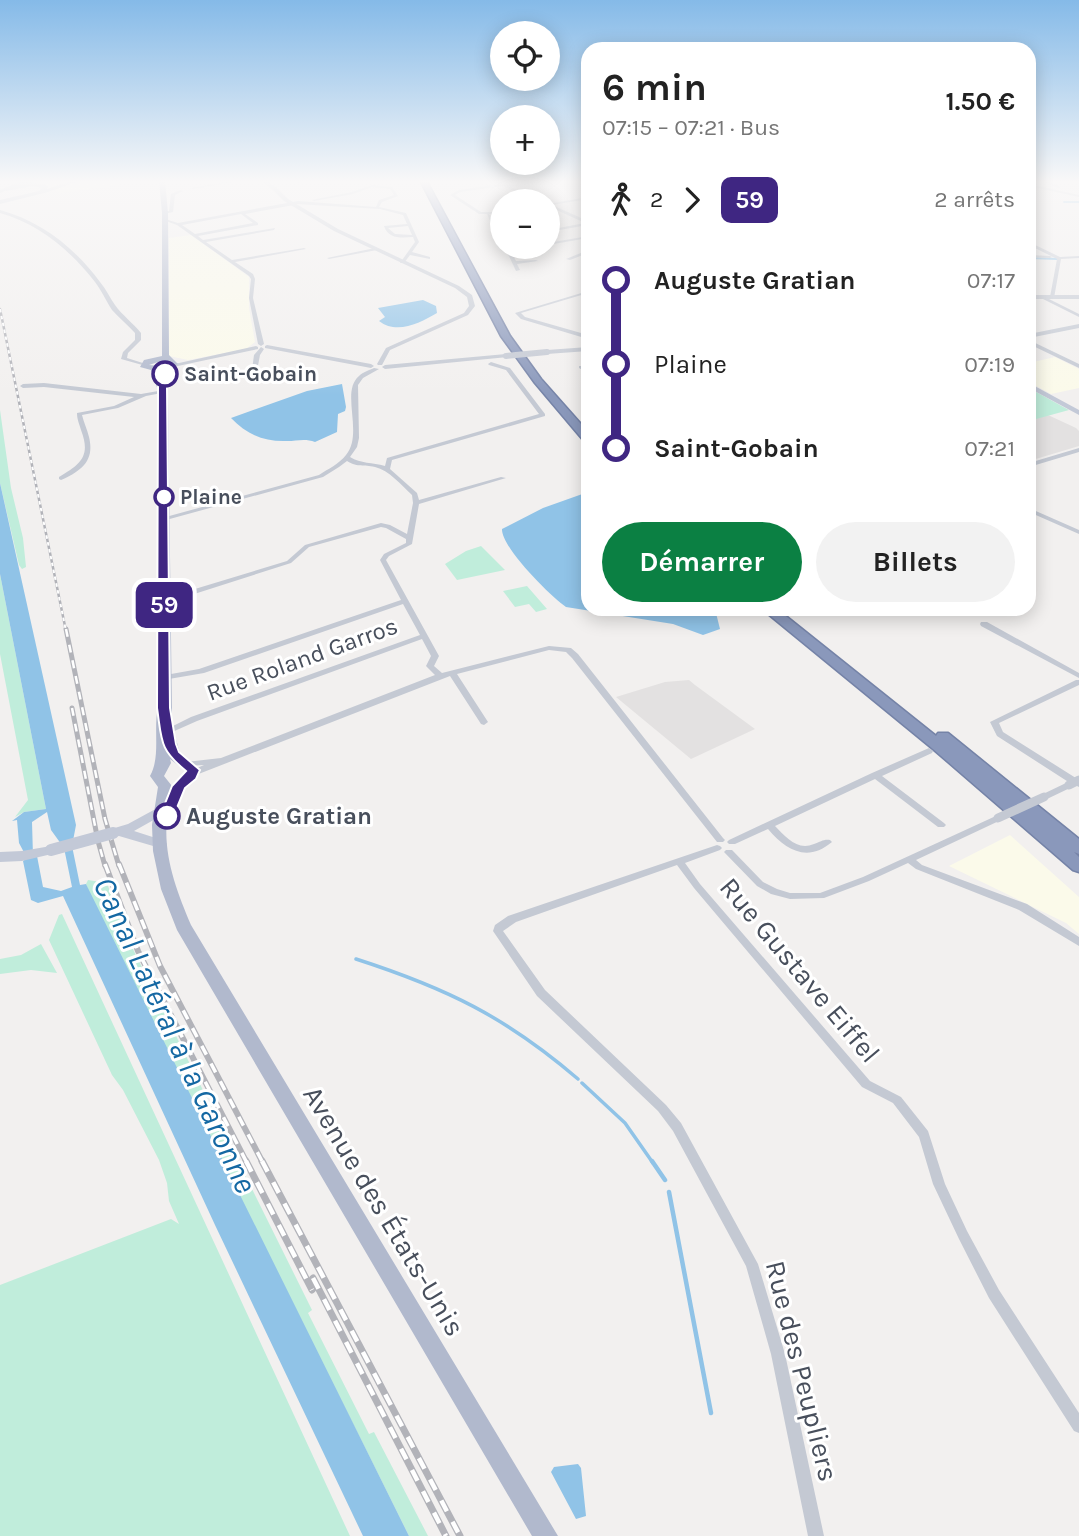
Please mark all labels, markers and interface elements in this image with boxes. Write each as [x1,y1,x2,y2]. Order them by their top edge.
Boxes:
map controls [490,21,560,259]
button: locate [490,21,560,91]
text: 6 min [602,65,707,110]
text: 1.50 € [946,86,1015,117]
button: + [490,105,560,175]
text: 07:15 – 07:21 · Bus [602,114,780,141]
icon: walk [602,181,640,219]
icon: forward [673,181,711,219]
text: 2 [650,186,663,213]
text: 59 [735,186,764,214]
text: 2 arrêts [934,186,1015,213]
button: − [490,189,560,259]
text: Auguste Gratian [654,265,856,296]
text: 07:17 [967,267,1015,294]
text: Plaine [654,349,727,380]
text: 07:19 [964,351,1015,378]
marker: Saint-Gobain [152,361,178,387]
place label: Saint-Gobain [184,362,317,386]
text: Saint-Gobain [654,433,819,464]
text: 07:21 [964,435,1015,462]
place label: Plaine [180,485,242,509]
marker: Plaine [154,487,174,507]
button: Démarrer [602,522,802,602]
button: Billets [816,522,1015,602]
line badge: 59 [132,582,196,628]
text: 59 [150,591,178,619]
street label: Rue Roland Garros [203,611,401,707]
place label: Auguste Gratian [186,802,372,830]
marker: Auguste Gratian [154,803,180,829]
water label: Canal Latéral à la Garonne [85,871,265,1199]
street label: Rue Gustave Eiffel [713,871,887,1069]
street label: Avenue des États-Unis [296,1079,473,1342]
street label: Rue des Peupliers [759,1257,845,1485]

